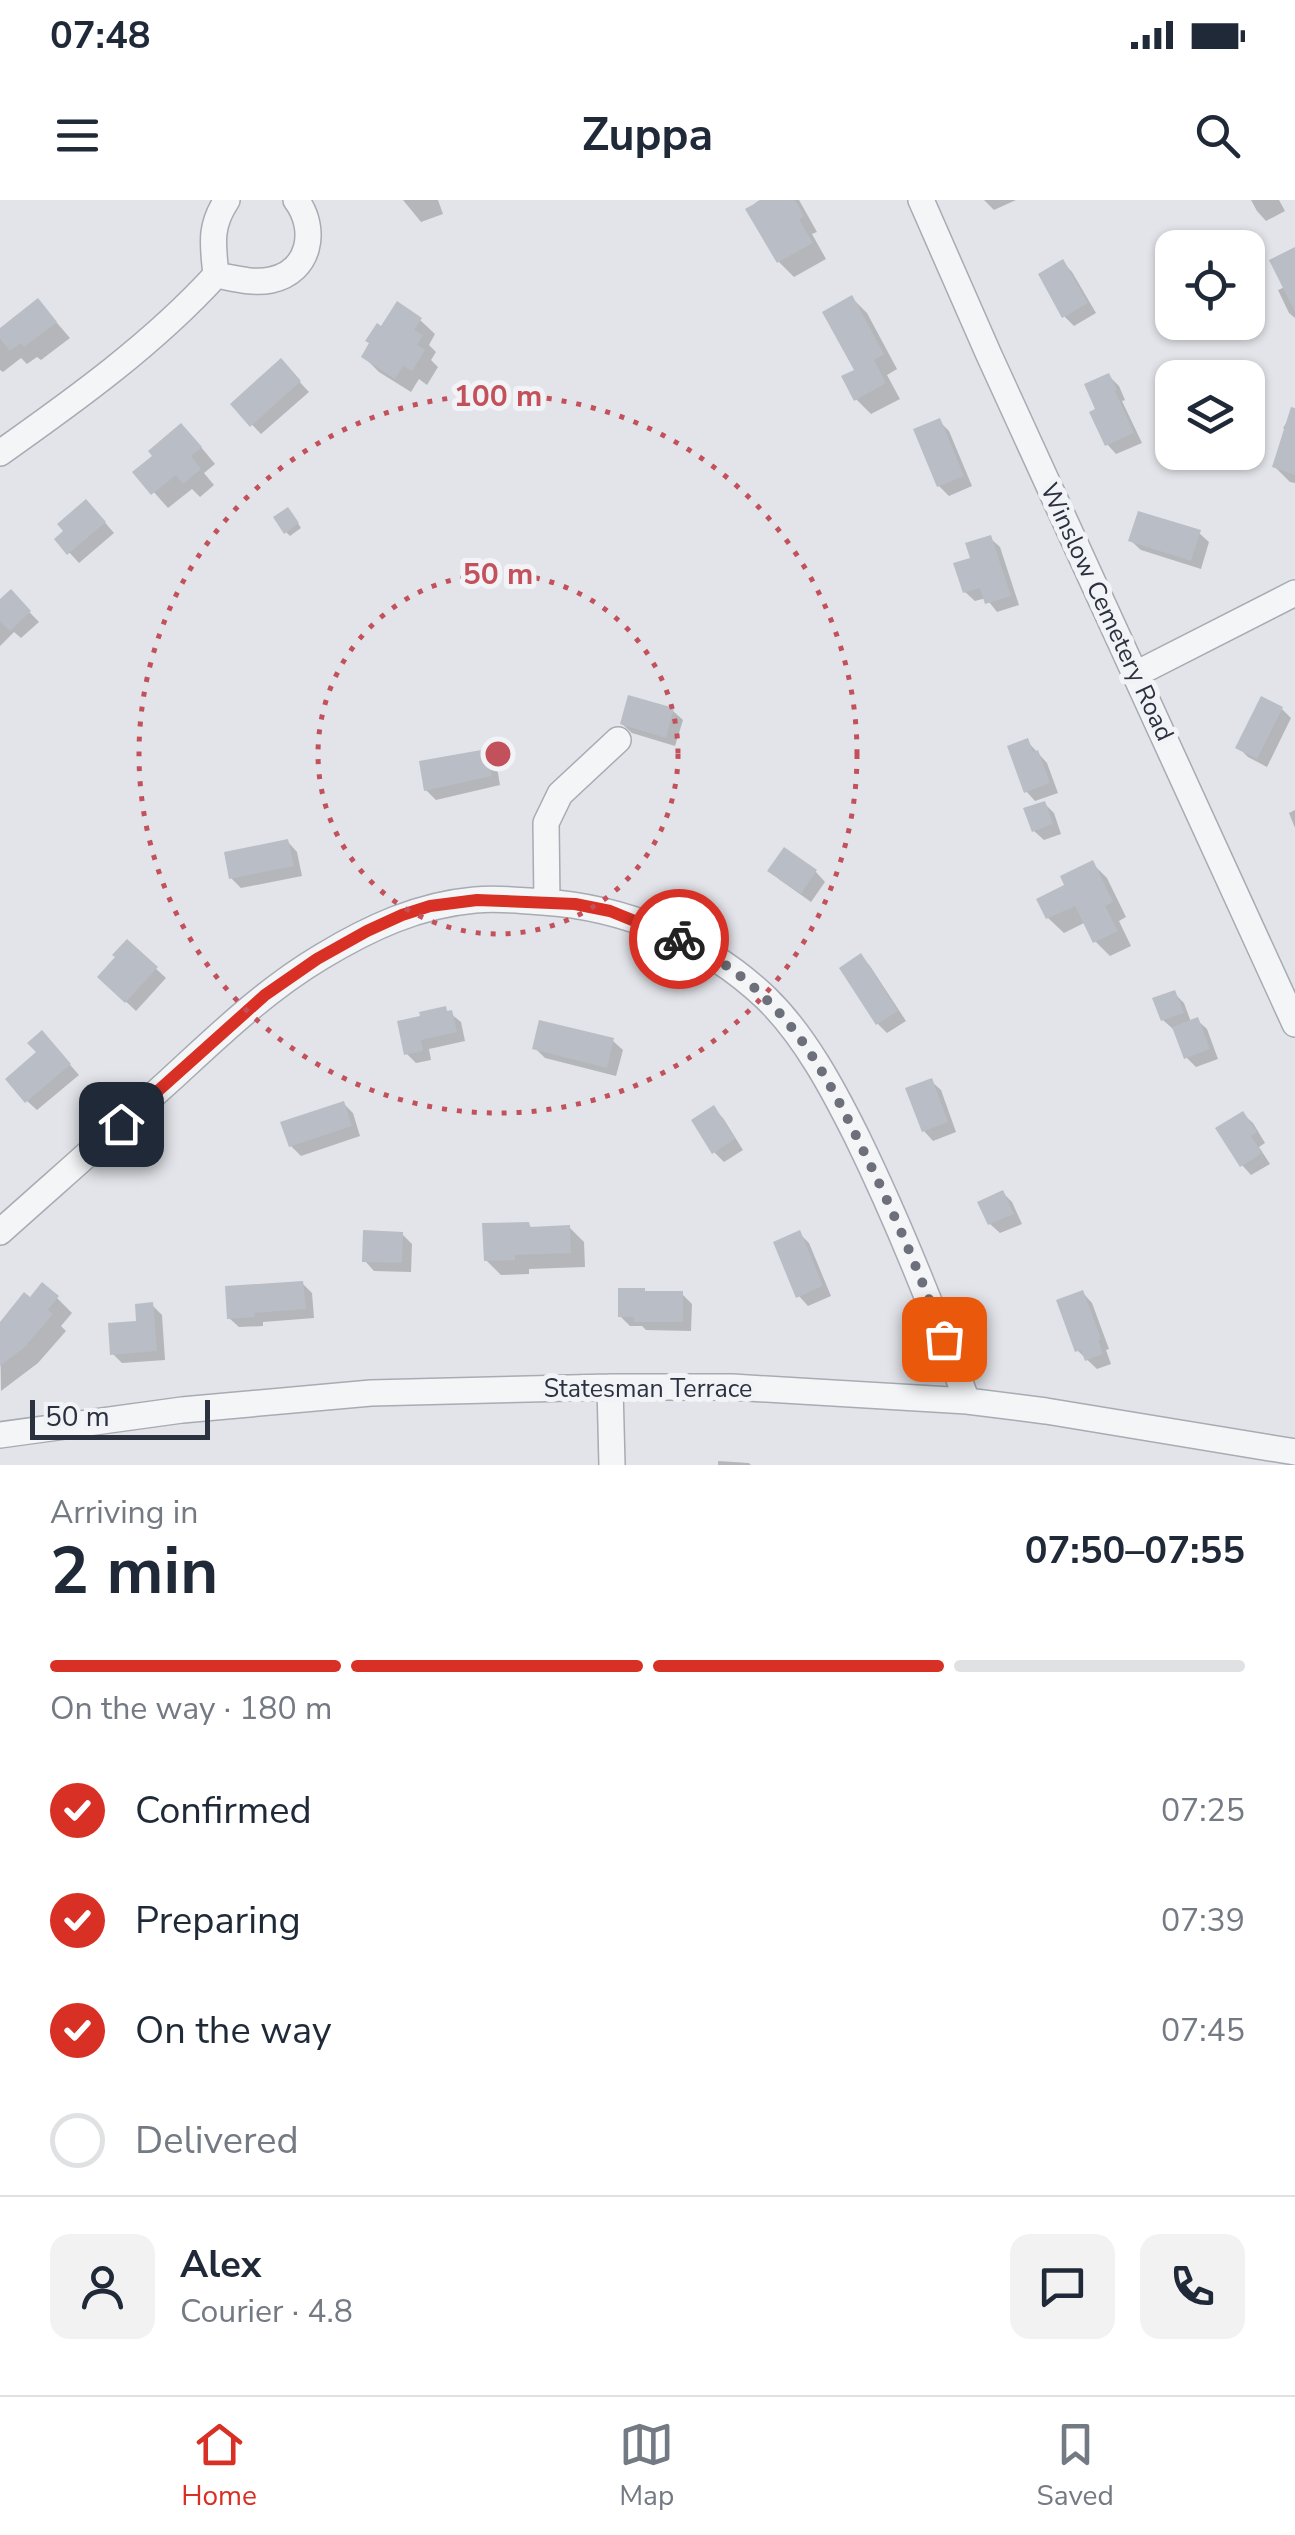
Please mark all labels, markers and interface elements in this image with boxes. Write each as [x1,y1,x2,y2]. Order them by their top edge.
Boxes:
text: 07:48 [50,10,151,61]
text: Zuppa [582,105,713,166]
icon: menu [50,108,105,163]
icon: search [1190,108,1245,163]
map controls [1155,230,1265,470]
button: locate [1155,230,1265,340]
button: layers [1155,360,1265,470]
text: 100 m [454,376,542,417]
street label: Winslow Cemetery Road [1032,477,1182,747]
text: 50 m [463,554,533,595]
centre of rings [480,736,516,772]
courier [629,889,729,989]
icon: bike [652,912,707,967]
pin [79,1082,164,1167]
icon: home [94,1097,149,1152]
pin [902,1297,987,1382]
icon: bag [917,1312,972,1367]
street label: Statesman Terrace [544,1372,752,1406]
scale bar [30,1395,210,1440]
text: 50 m [45,1398,110,1436]
text: Arriving in [50,1491,198,1534]
text: 07:50–07:55 [1025,1525,1245,1576]
text: 2 min [50,1527,218,1616]
text: On the way · 180 m [50,1687,332,1730]
icon: check [50,1783,105,1838]
text: Confirmed [135,1785,312,1836]
text: 07:25 [1161,1789,1245,1832]
icon: check [50,1893,105,1948]
text: Preparing [135,1895,301,1946]
text: 07:39 [1161,1899,1245,1942]
icon: check [50,2003,105,2058]
text: On the way [135,2005,331,2056]
text: 07:45 [1161,2009,1245,2052]
text: Delivered [135,2115,299,2166]
button: person [50,2234,155,2339]
button: chat [1010,2234,1115,2339]
button: phone [1140,2234,1245,2339]
text: Alex [180,2239,261,2290]
text: Courier · 4.8 [180,2290,353,2333]
tab: Home [181,2417,257,2515]
tab: Map [619,2417,674,2515]
tab: Saved [1036,2417,1114,2515]

